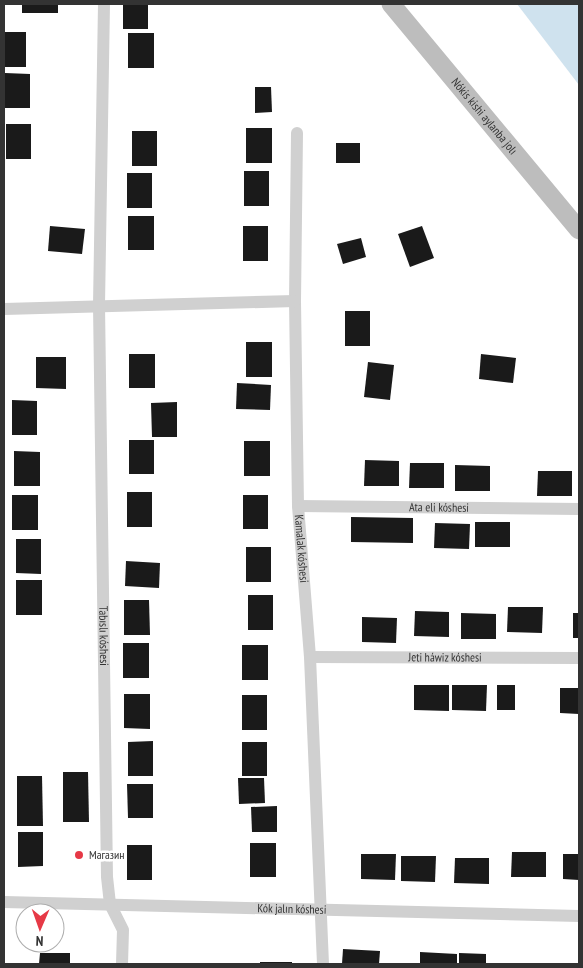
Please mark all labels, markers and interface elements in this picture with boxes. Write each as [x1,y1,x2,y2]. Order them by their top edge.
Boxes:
street label: Nókis kishi aylanba jolı [449,75,521,157]
street label: Ata eli kóshesi [409,499,469,515]
street label: Kamalak kóshesi [292,514,312,583]
street label: Tabıslı kóshesi [96,606,112,666]
street label: Jeti háwiz kóshesi [407,649,482,665]
place label: Магазин [89,847,124,862]
marker: Магазин [73,849,85,861]
street label: Kók jalın kóshesi [257,900,327,917]
north arrow [15,903,65,953]
text: N [35,932,44,950]

